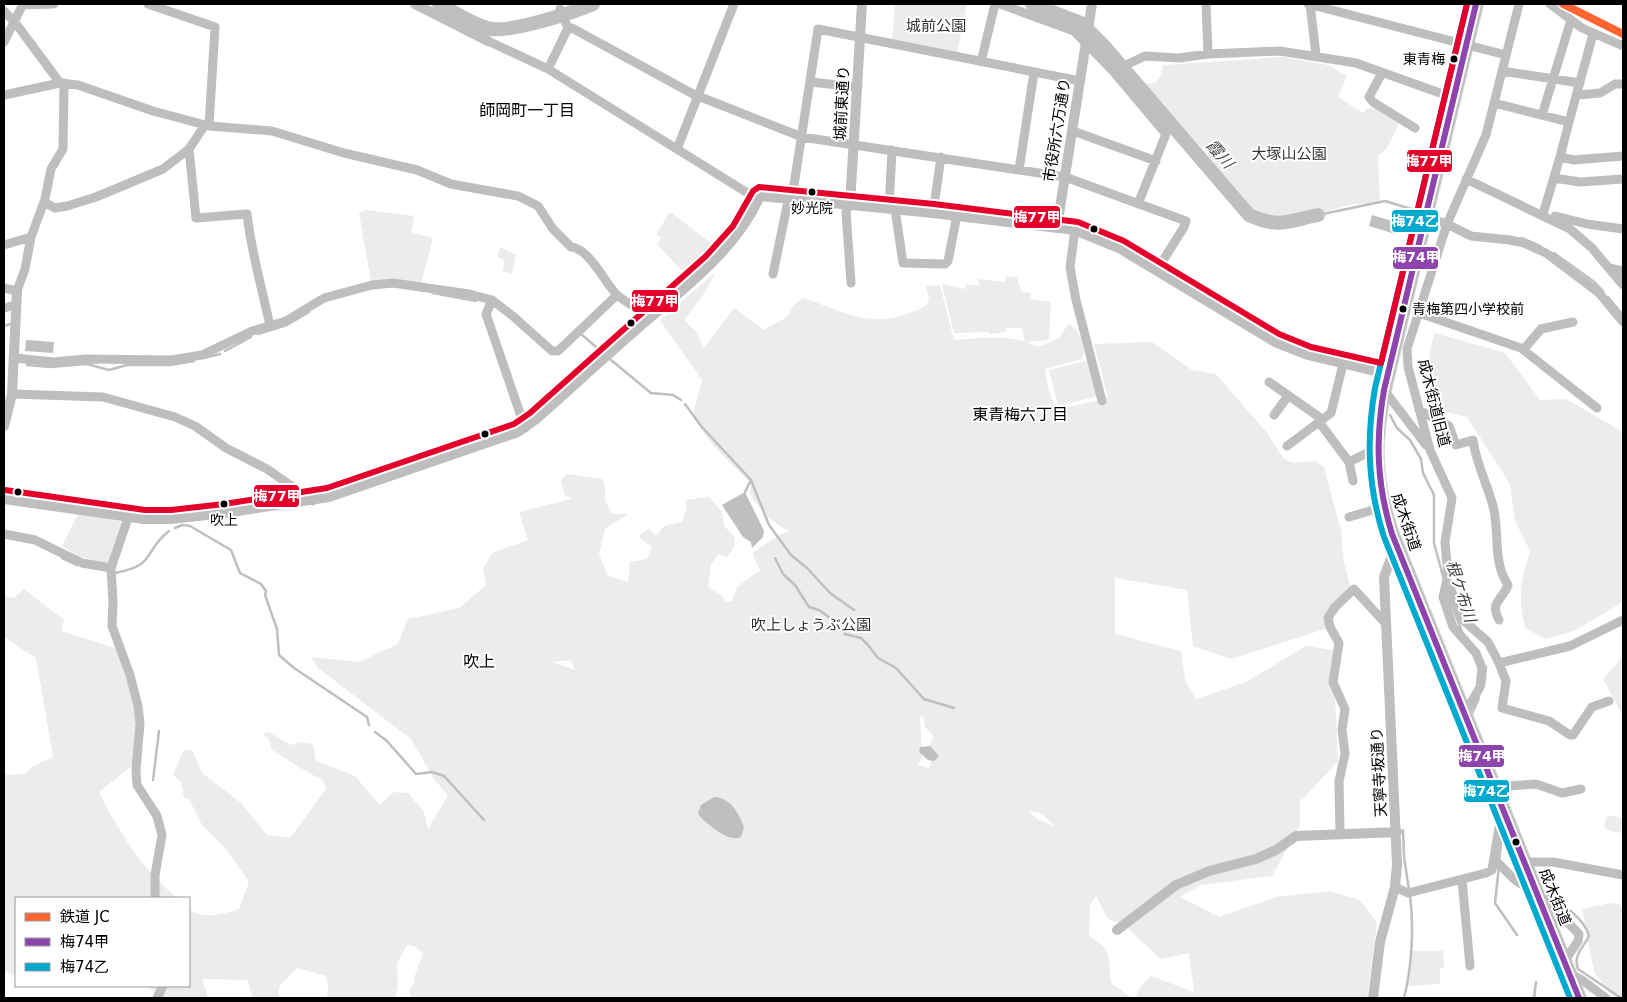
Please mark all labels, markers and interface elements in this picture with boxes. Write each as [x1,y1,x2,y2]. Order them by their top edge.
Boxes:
park label: 城前公園 [906,17,966,35]
place label: 東青梅 [1403,51,1445,67]
marker: 東青梅 [1449,54,1459,64]
street label: 城前東通り [831,65,853,141]
street label: 市役所六万通り [1040,77,1074,183]
district label: 師岡町一丁目 [479,101,575,120]
water label: 霞川 [1202,136,1239,174]
park label: 大塚山公園 [1251,145,1327,163]
line badge: 梅77甲 [1406,149,1453,173]
text: 梅77甲 [1405,153,1453,169]
marker: 妙光院 [807,187,817,197]
place label: 妙光院 [791,200,833,216]
line badge: 梅77甲 [1013,205,1061,229]
text: 梅77甲 [1013,209,1061,225]
line badge: 梅74乙 [1391,209,1439,233]
text: 梅74乙 [1391,213,1439,229]
unlabelled marker [1089,224,1099,234]
line badge: 梅74甲 [1392,246,1439,270]
text: 梅74甲 [1392,249,1440,265]
line badge: 梅77甲 [631,289,679,313]
text: 梅77甲 [631,293,679,309]
place label: 青梅第四小学校前 [1412,301,1524,317]
marker: 青梅第四小学校前 [1398,304,1408,314]
unlabelled marker [626,318,636,328]
street label: 成木街道旧道 [1414,357,1454,449]
district label: 東青梅六丁目 [972,405,1068,424]
unlabelled marker [480,429,490,439]
line badge: 梅77甲 [253,484,300,508]
unlabelled marker [13,487,23,497]
text: 梅77甲 [253,488,301,504]
street label: 成木街道 [1388,491,1424,553]
marker: 吹上 [219,499,229,509]
place label: 吹上 [210,512,238,528]
water label: 根ケ布川 [1442,558,1481,626]
park label: 吹上しょうぶ公園 [751,616,871,634]
district label: 吹上 [463,652,495,671]
street label: 天寧寺坂通り [1368,727,1390,817]
line badge: 梅74甲 [1458,744,1505,768]
text: 梅74甲 [1458,748,1506,764]
line badge: 梅74乙 [1463,779,1510,803]
text: 梅74乙 [1462,783,1510,799]
unlabelled marker [1511,837,1521,847]
street label: 成木街道 [1535,866,1575,928]
legend [15,897,190,987]
text: 鉄道 JC [60,908,110,926]
text: 梅74甲 [60,933,109,951]
text: 梅74乙 [60,958,109,976]

